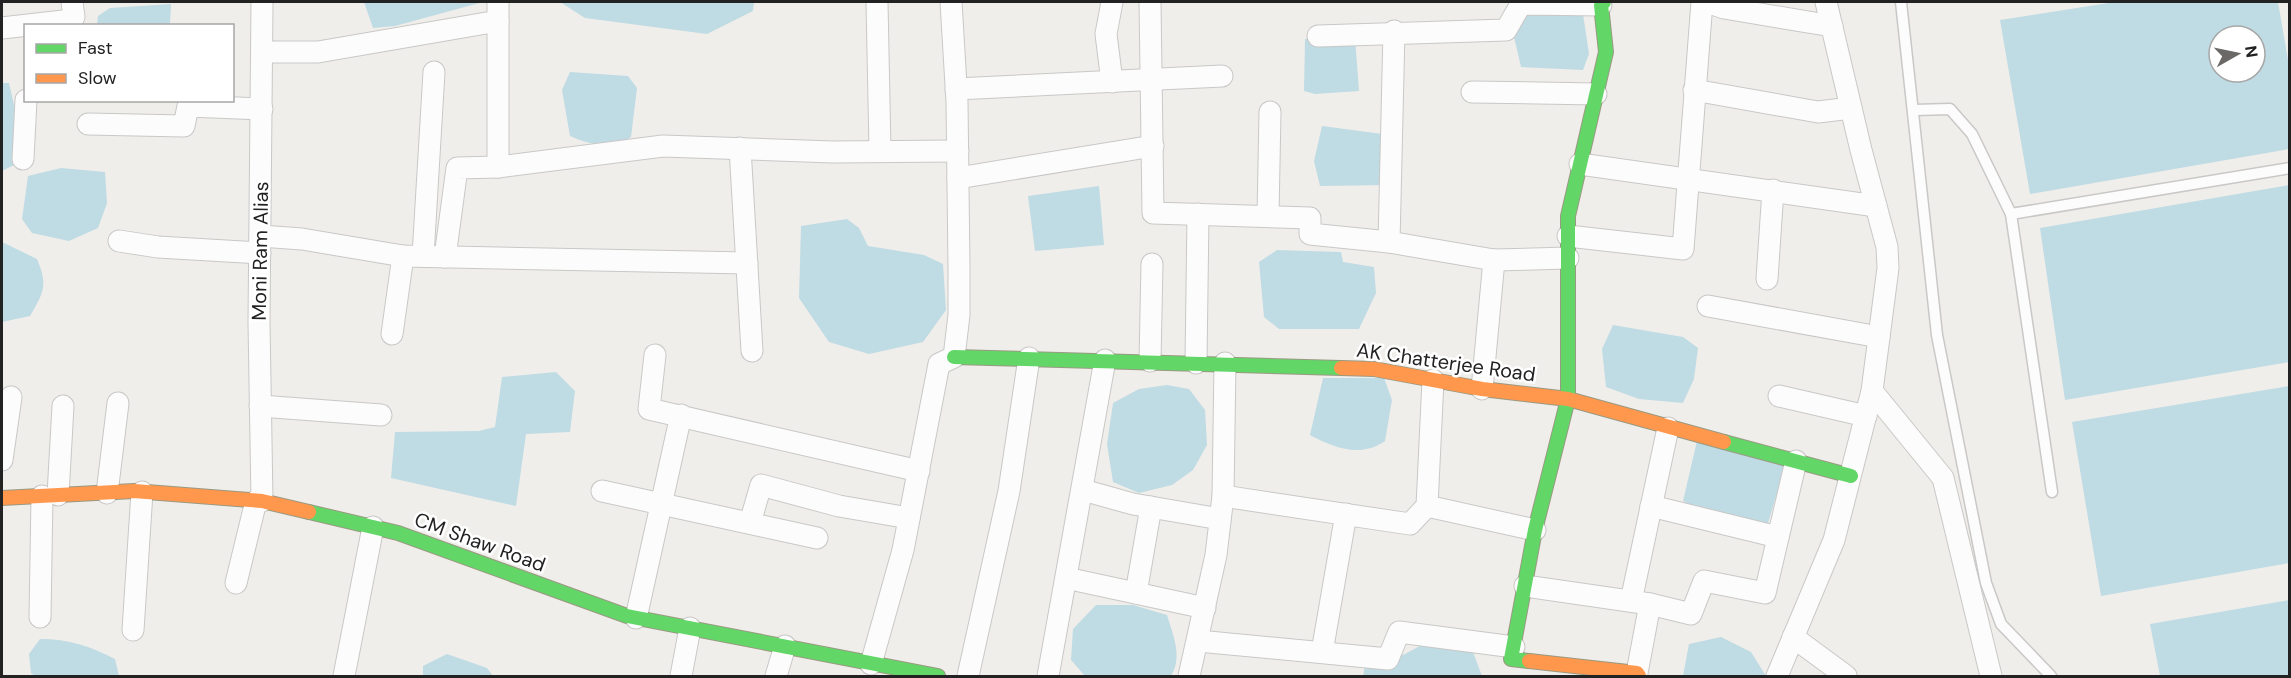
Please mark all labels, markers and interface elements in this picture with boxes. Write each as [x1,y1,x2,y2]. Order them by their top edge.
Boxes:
legend [24,24,234,102]
north arrow [2207,24,2267,84]
text: Fast [78,36,113,60]
text: N [2240,44,2263,59]
text: Slow [78,66,117,90]
street label: Moni Ram Alias [246,181,274,321]
street label: AK Chatterjee Road [1355,337,1537,387]
street label: CM Shaw Road [411,506,549,578]

